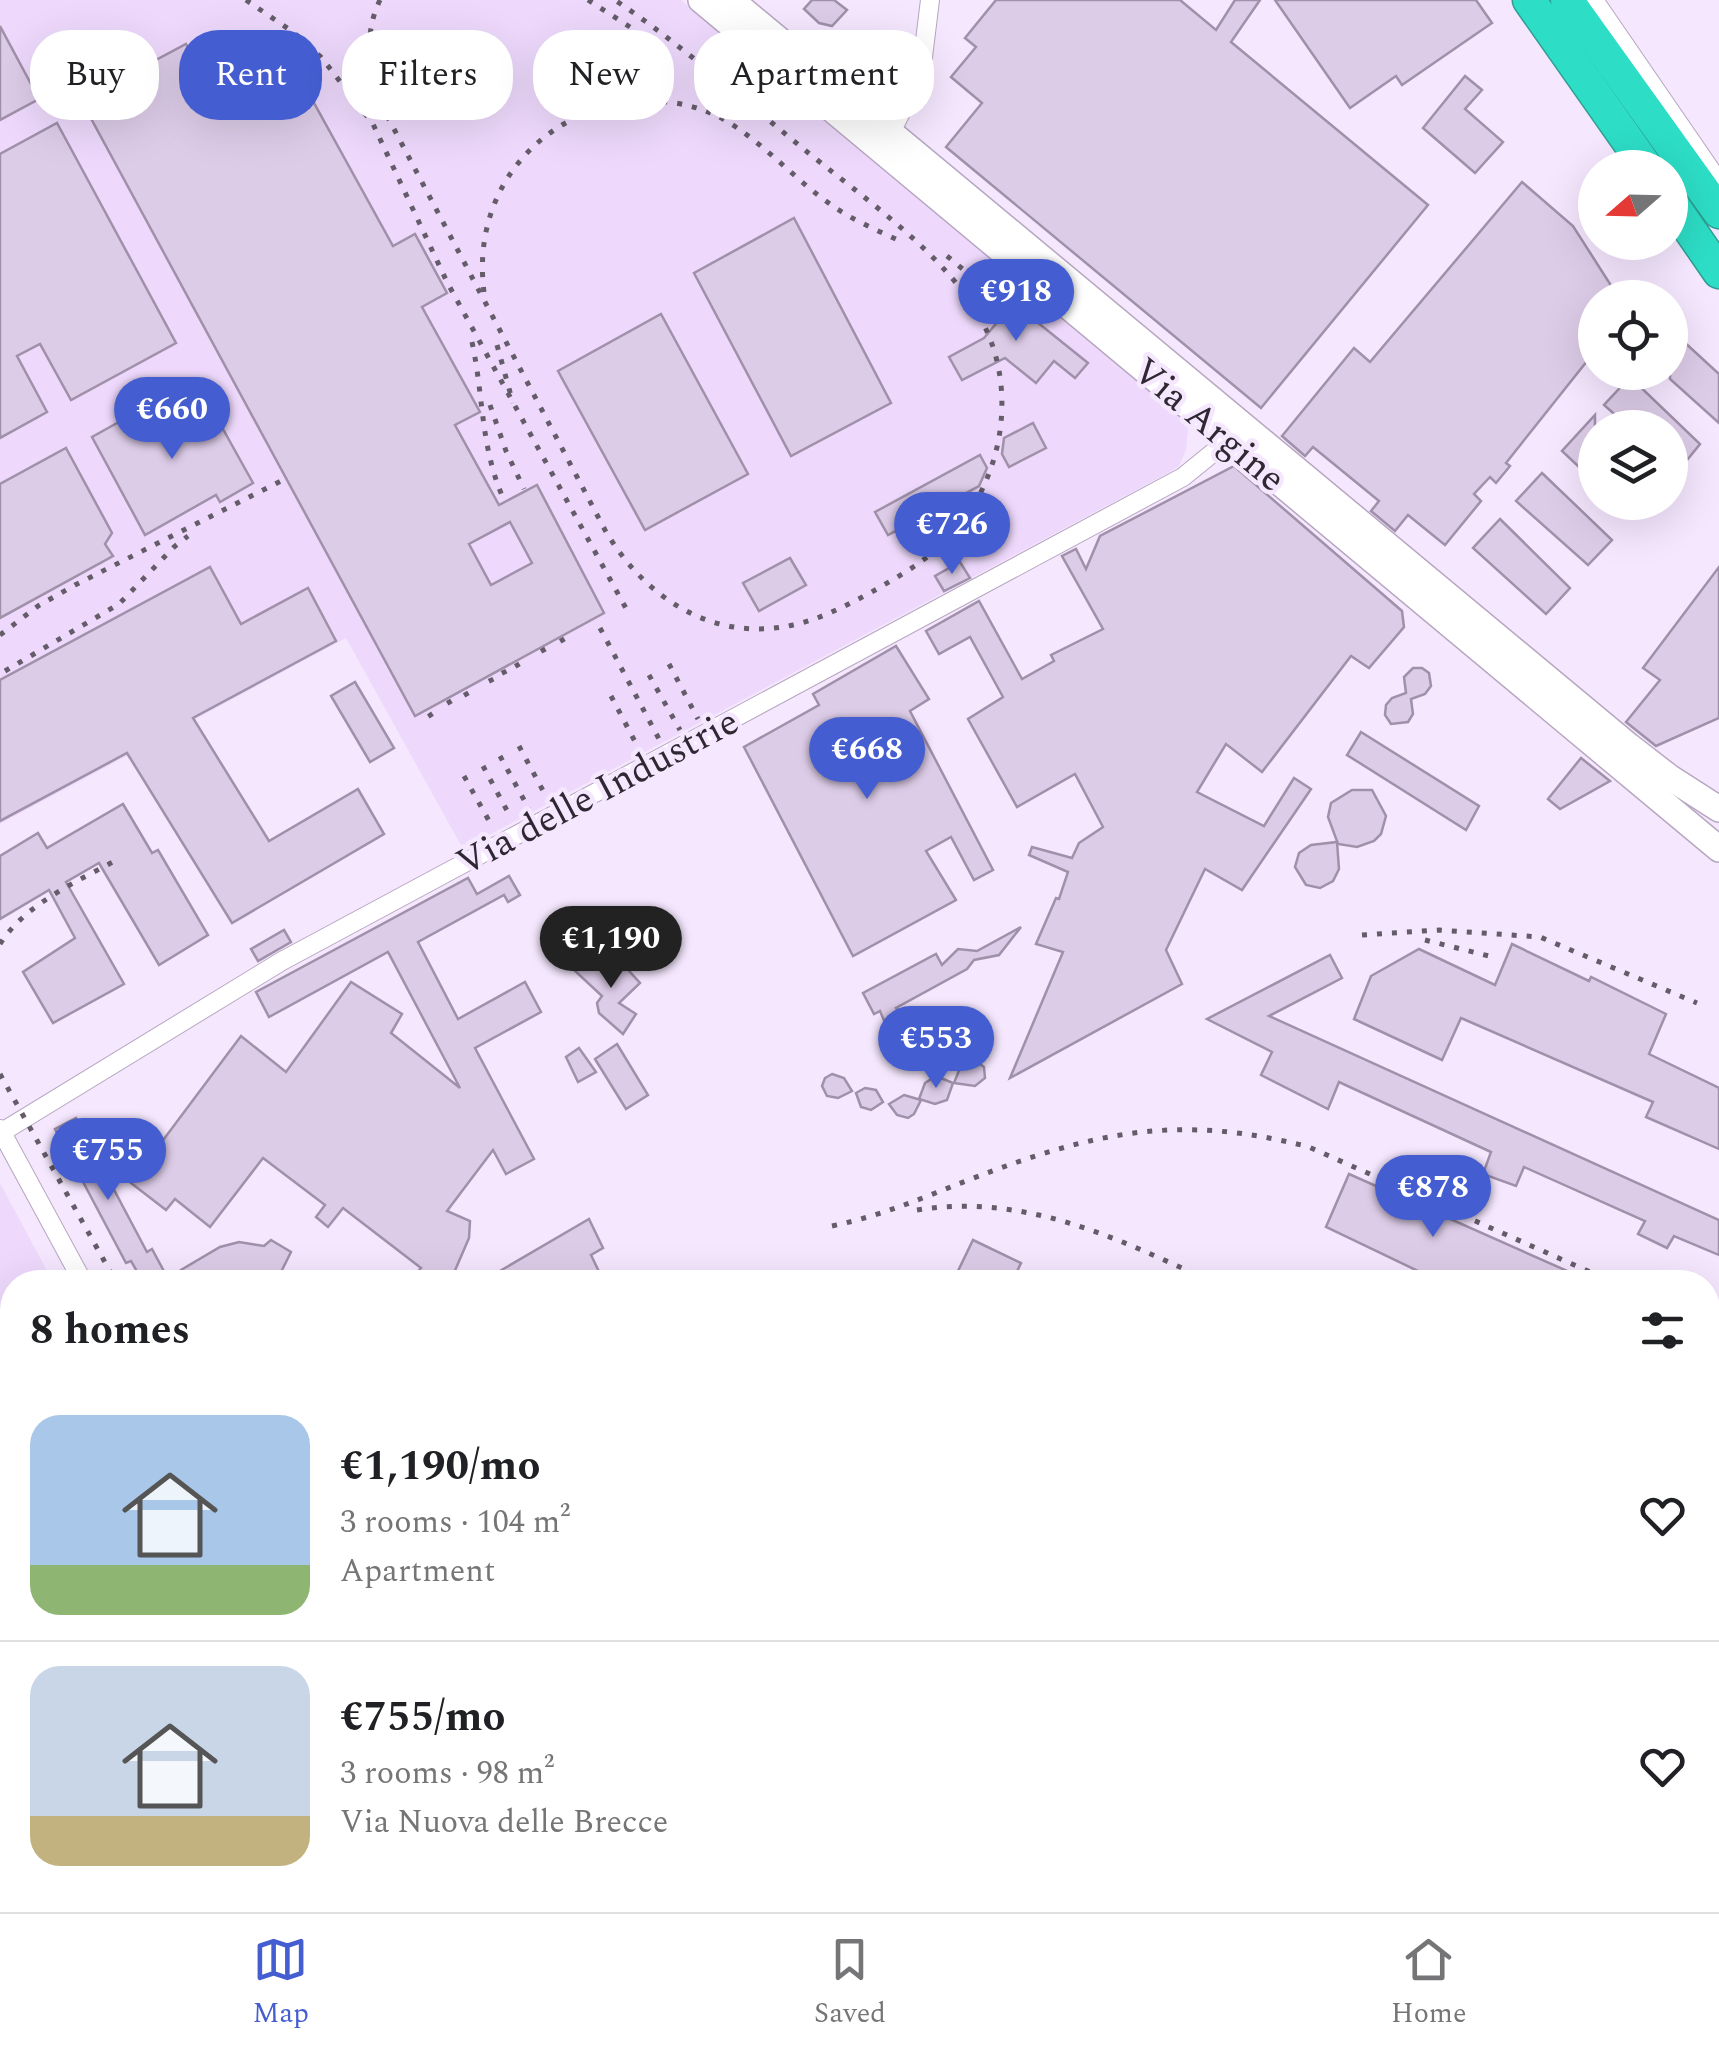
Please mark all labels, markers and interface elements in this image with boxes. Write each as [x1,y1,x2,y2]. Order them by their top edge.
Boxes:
chip: Buy [30,30,159,120]
chip: Rent [179,30,322,120]
chip: Filters [342,30,513,120]
chip: New [533,30,674,120]
chip: Apartment [694,30,934,120]
north arrow [1578,150,1688,260]
map controls [1578,150,1688,520]
pin: €918 [957,259,1075,344]
text: €918 [980,267,1052,316]
button: locate [1578,280,1688,390]
street label: Via Argine [1119,344,1298,507]
pin: €660 [113,377,231,462]
text: €660 [136,385,208,434]
button: layers [1578,410,1688,520]
pin: €726 [893,492,1011,577]
text: €726 [916,500,988,549]
street label: Via delle Industrie [446,694,750,892]
pin: €668 [808,717,926,802]
text: €668 [831,725,903,774]
pin: €1,190 [530,906,692,991]
text: €1,190 [562,914,660,963]
pin: €553 [877,1006,995,1091]
text: €553 [900,1014,972,1063]
pin: €755 [49,1118,167,1203]
text: €755 [72,1126,144,1175]
pin: €878 [1374,1155,1492,1240]
text: €878 [1397,1163,1469,1212]
text: 8 homes [30,1299,190,1362]
icon: filters [1635,1303,1690,1358]
text: €1,190/mo [340,1435,540,1498]
icon: home [110,1455,230,1575]
icon: heart [1635,1488,1690,1543]
text: 3 rooms · 104 m² [340,1498,570,1547]
text: Apartment [340,1547,495,1596]
text: €755/mo [340,1686,506,1749]
icon: home [110,1706,230,1826]
icon: heart [1635,1739,1690,1794]
text: 3 rooms · 98 m² [340,1749,554,1798]
text: Via Nuova delle Brecce [340,1798,668,1847]
tab: Map [253,1932,309,2035]
tab: Saved [814,1932,886,2035]
tab: Home [1391,1932,1466,2035]

